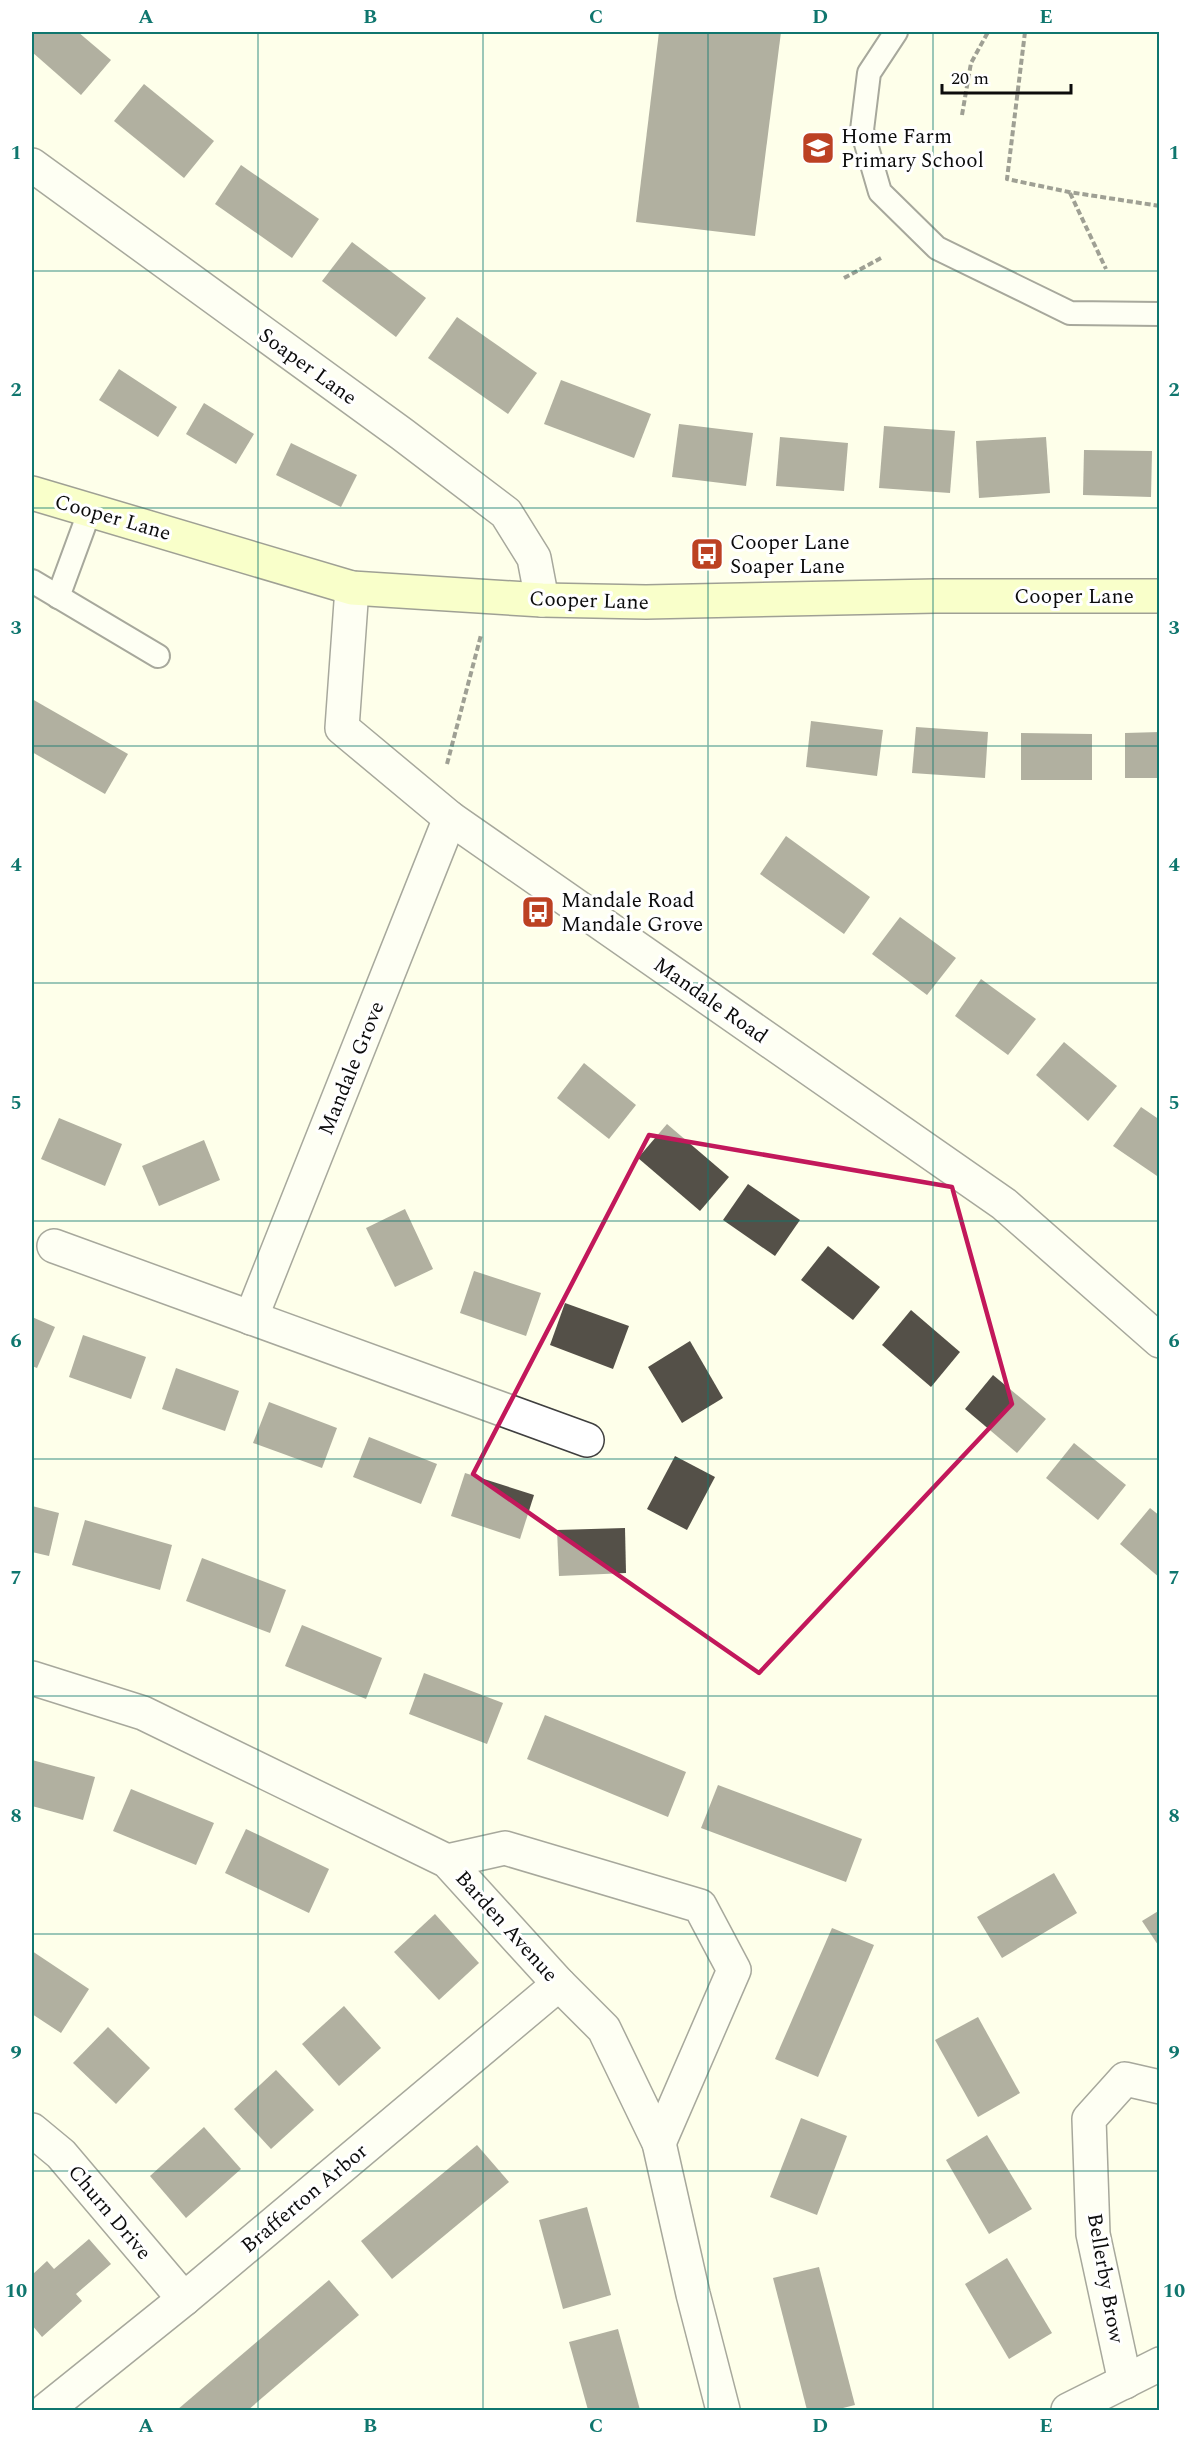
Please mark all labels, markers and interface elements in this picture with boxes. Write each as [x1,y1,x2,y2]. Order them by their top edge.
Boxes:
text: A [138,2,154,32]
text: B [363,2,377,32]
text: C [589,2,603,32]
text: D [812,2,828,32]
text: E [1039,2,1053,32]
scale bar [942,57,1071,95]
text: 20 m [951,65,989,92]
place label: Home Farm Primary School [841,121,984,177]
school or university icon: Home Farm Primary School [800,130,836,166]
text: 1 [10,138,22,168]
text: 1 [1168,138,1180,168]
street label: Soaper Lane [251,320,363,414]
text: 2 [10,375,22,405]
text: 2 [1168,375,1180,405]
street label: Cooper Lane [51,486,175,550]
place label: Cooper Lane Soaper Lane [730,527,850,583]
bus stop icon: Cooper Lane Soaper Lane [689,536,725,572]
street label: Cooper Lane [1014,581,1134,613]
street label: Cooper Lane [529,583,649,619]
text: 3 [10,613,22,643]
text: 3 [1168,613,1180,643]
text: 4 [10,850,22,880]
text: 4 [1168,850,1180,880]
place label: Mandale Road Mandale Grove [561,885,703,941]
bus stop icon: Mandale Road Mandale Grove [520,894,556,930]
street label: Mandale Road [647,949,774,1052]
street label: Mandale Grove [310,996,393,1140]
text: 5 [10,1088,22,1118]
text: 5 [1168,1088,1180,1118]
text: 6 [10,1326,22,1356]
text: 6 [1168,1326,1180,1356]
text: 7 [10,1563,22,1593]
text: 7 [1168,1563,1180,1593]
text: 8 [10,1801,22,1831]
text: 8 [1168,1801,1180,1831]
street label: Barden Avenue [447,1864,565,1990]
text: 9 [10,2038,22,2068]
text: 9 [1168,2038,1180,2068]
street label: Brafferton Arbor [234,2136,375,2262]
street label: Churn Drive [60,2158,159,2268]
street label: Bellerby Brow [1078,2211,1132,2347]
text: 10 [5,2276,27,2306]
text: 10 [1163,2276,1185,2306]
text: A [138,2411,154,2441]
text: B [363,2411,377,2441]
text: C [589,2411,603,2441]
text: D [812,2411,828,2441]
text: E [1039,2411,1053,2441]

